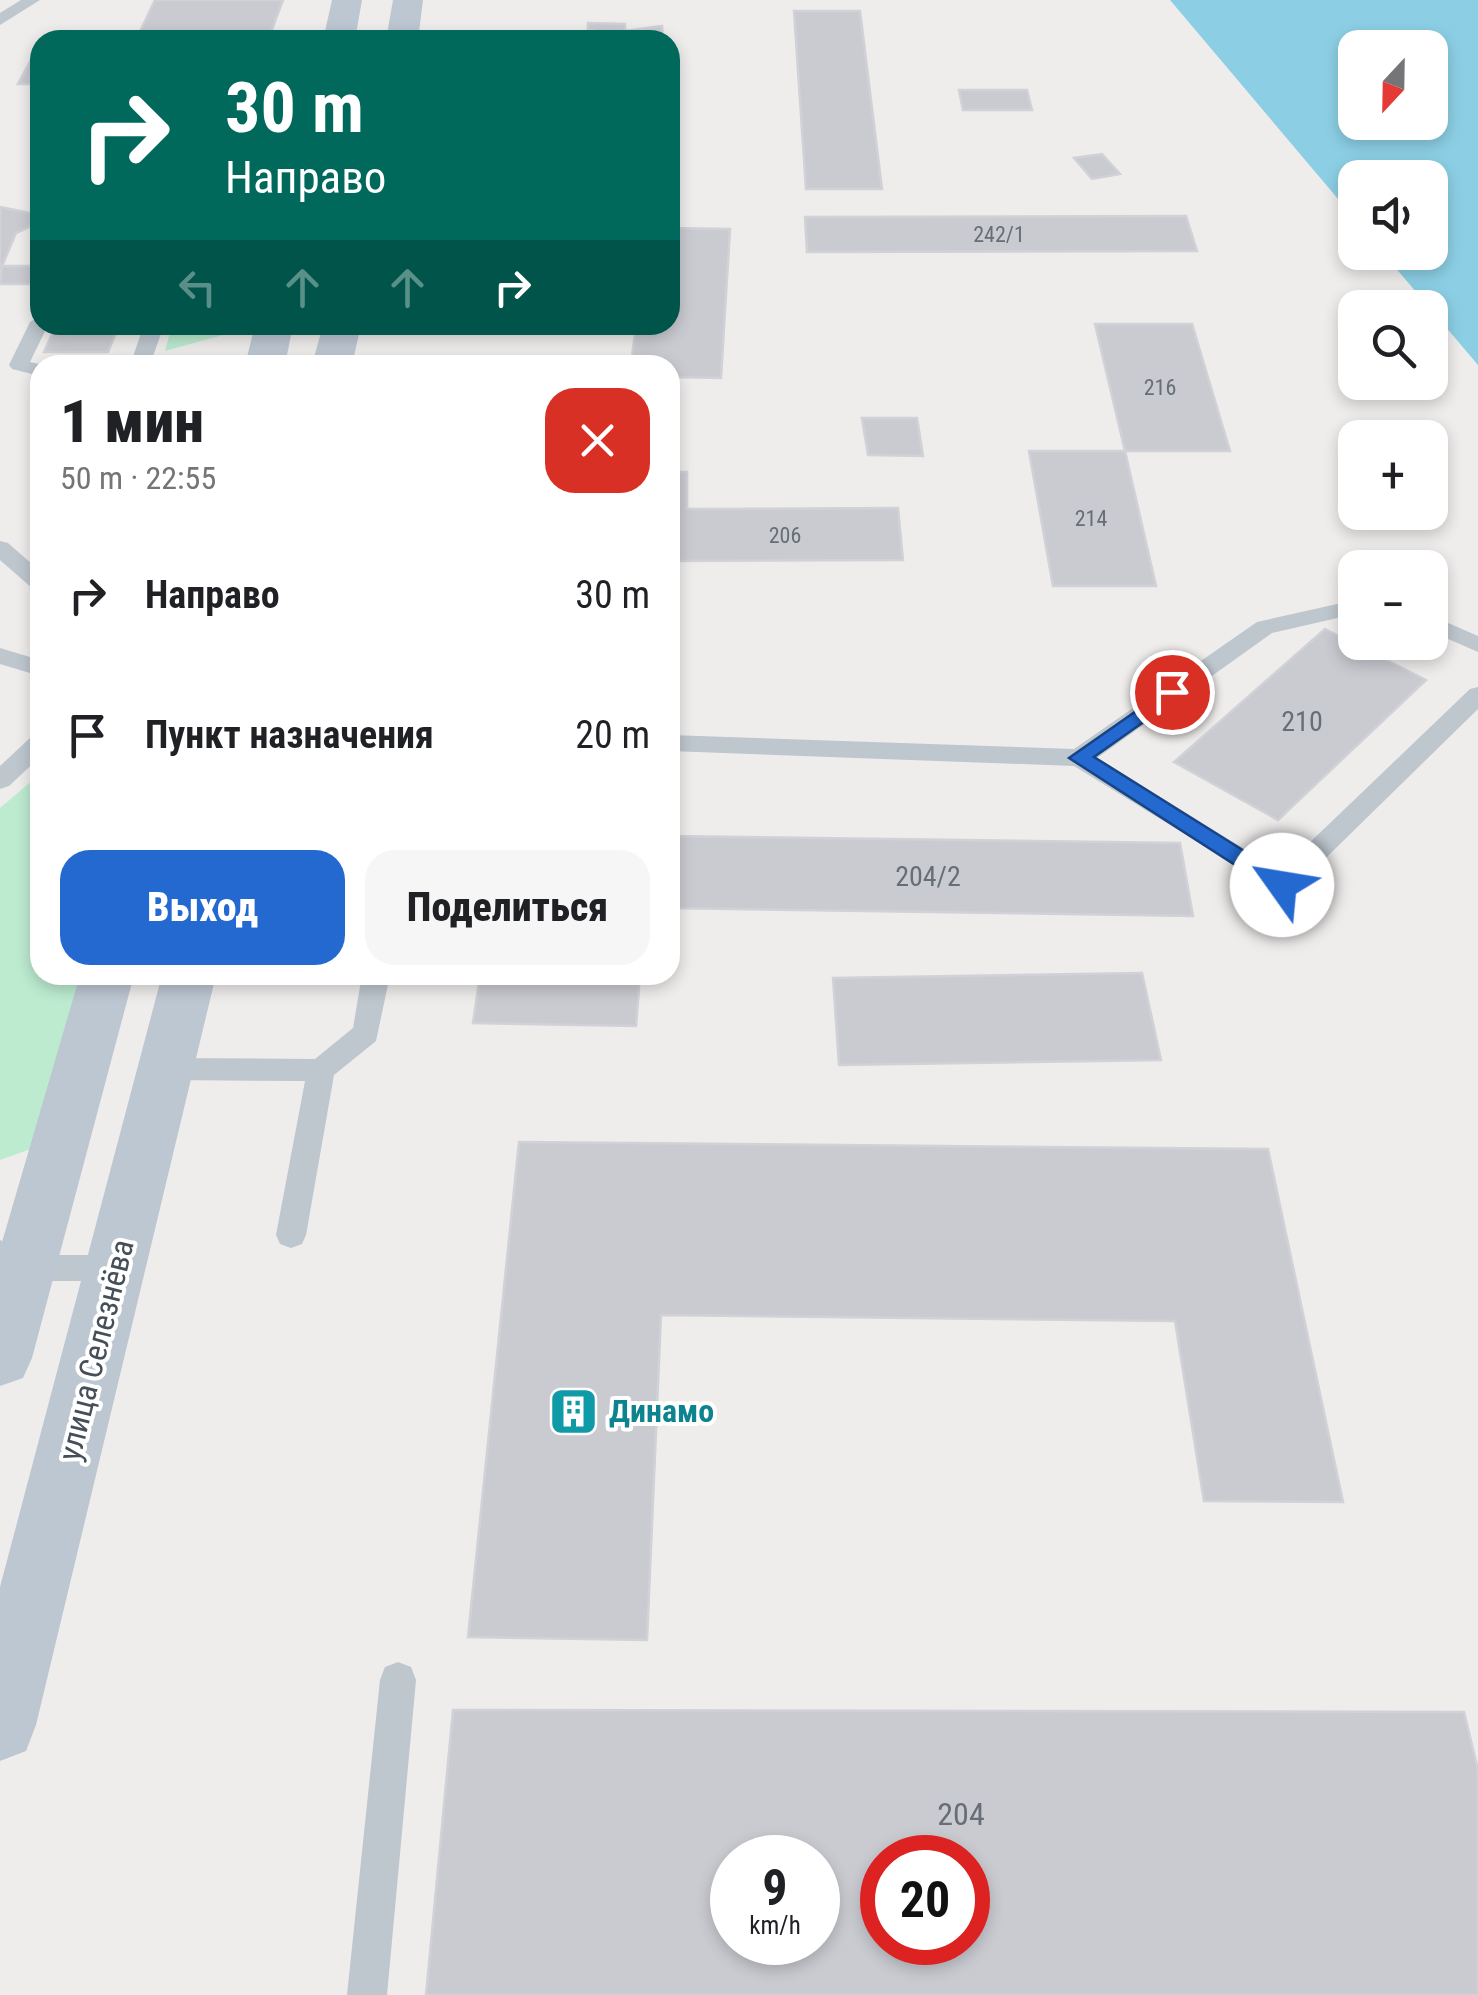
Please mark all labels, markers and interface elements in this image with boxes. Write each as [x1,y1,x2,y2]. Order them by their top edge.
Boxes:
north arrow [1338,30,1448,140]
map controls [1338,30,1448,660]
text: 30 m [225,67,364,149]
icon: right [60,70,190,200]
text: Направо [225,151,386,204]
button: sound [1338,160,1448,270]
house number: 242/1 [973,222,1025,247]
icon: left [170,260,225,315]
icon: ahead [275,260,330,315]
icon: ahead [380,260,435,315]
icon: right [485,260,540,315]
button: search [1338,290,1448,400]
house number: 216 [1144,375,1176,400]
text: 1 мин [60,386,204,457]
button: close [545,388,650,493]
button: + [1338,420,1448,530]
text: 50 m · 22:55 [60,459,216,497]
house number: 214 [1075,506,1107,531]
house number: 206 [769,523,801,548]
button: − [1338,550,1448,660]
icon: right [60,568,115,623]
text: Направо [145,573,280,617]
text: 30 m [575,573,650,617]
pin [1130,650,1215,735]
icon: arrive [1145,665,1200,720]
house number: 210 [1281,705,1323,738]
icon: arrive [60,708,115,763]
text: Пункт назначения [145,713,434,757]
text: 20 m [575,713,650,757]
position arrow [1230,833,1334,937]
button: Выход [60,850,345,965]
button: Поделиться [365,850,650,965]
house number: 204/2 [895,860,961,893]
street label: улица Селезнёва [50,1236,142,1464]
building icon: Динамо [548,1385,600,1437]
place label: Динамо [609,1392,714,1430]
house number: 204 [937,1795,985,1833]
speed limit sign: 20 [860,1835,990,1965]
text: 9 [762,1859,788,1917]
text: km/h [749,1911,801,1940]

